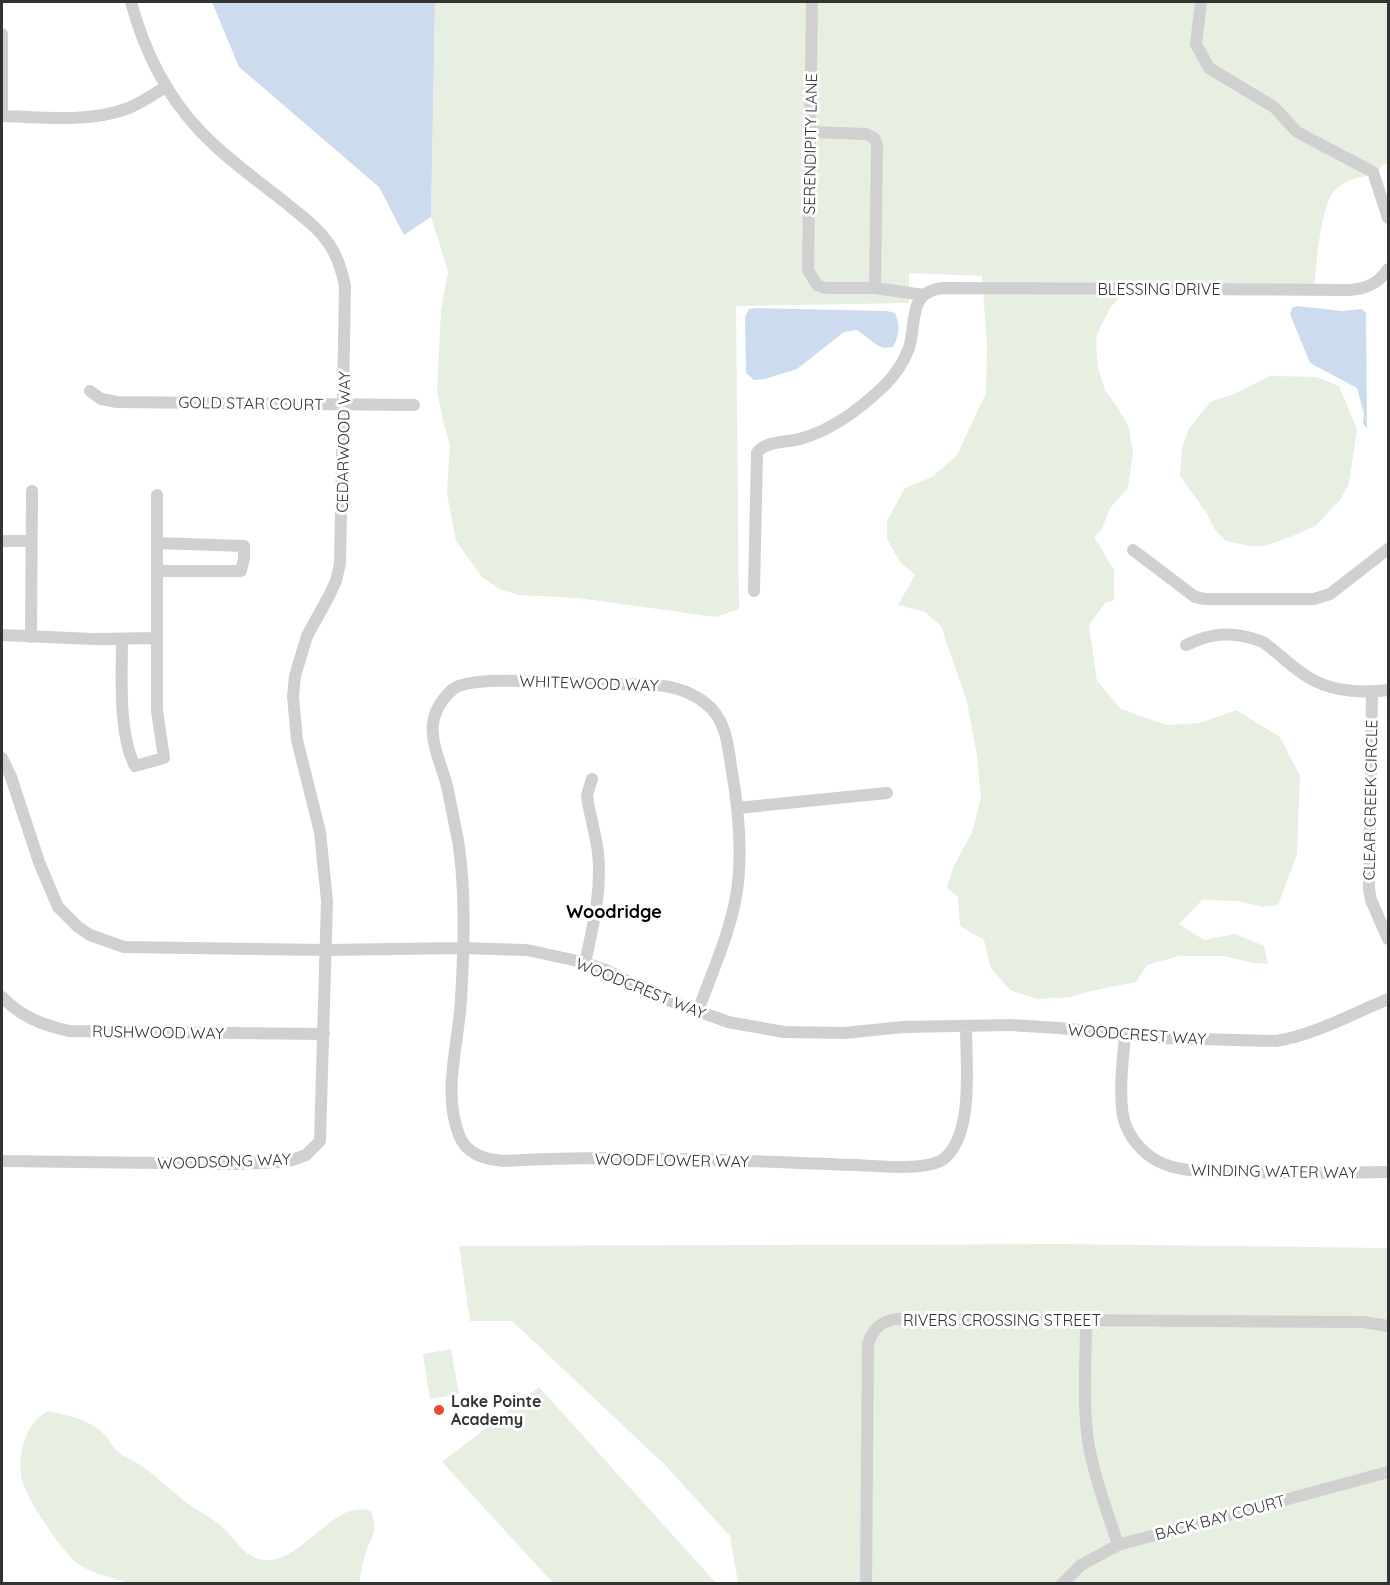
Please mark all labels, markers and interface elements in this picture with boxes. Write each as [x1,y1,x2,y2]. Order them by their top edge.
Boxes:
street label: SERENDIPITY LANE [799,73,821,215]
street label: BLESSING DRIVE [1097,279,1221,299]
street label: CEDARWOOD WAY [332,371,354,513]
street label: GOLD STAR COURT [178,392,324,414]
street label: WHITEWOOD WAY [519,671,659,695]
street label: CLEAR CREEK CIRCLE [1359,719,1381,881]
district label: Woodridge [566,900,662,923]
street label: WOODCREST WAY [573,953,709,1023]
street label: WOODCREST WAY [1067,1019,1207,1049]
street label: RUSHWOOD WAY [92,1021,224,1043]
street label: WOODSONG WAY [157,1149,291,1173]
street label: WOODFLOWER WAY [595,1149,749,1171]
street label: WINDING WATER WAY [1191,1160,1357,1182]
street label: RIVERS CROSSING STREET [903,1310,1101,1330]
place label: Lake Pointe Academy [451,1391,541,1429]
marker: Lake Pointe Academy [432,1403,446,1417]
street label: BACK BAY COURT [1153,1490,1288,1544]

